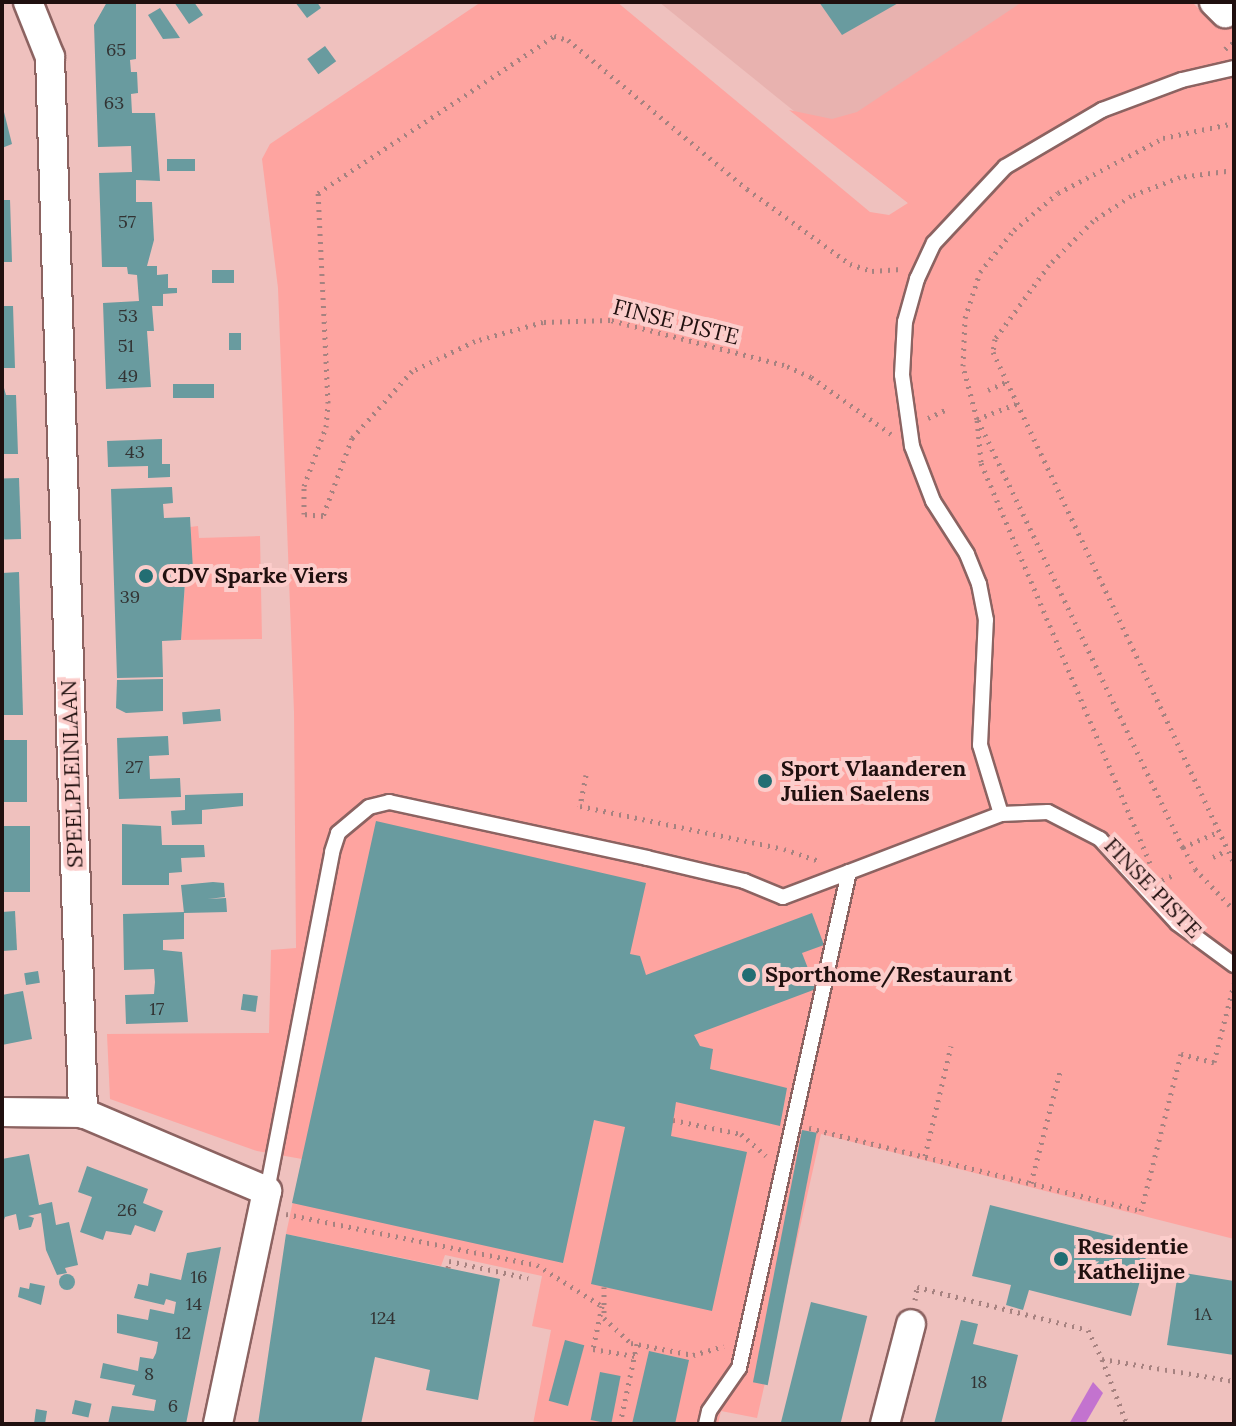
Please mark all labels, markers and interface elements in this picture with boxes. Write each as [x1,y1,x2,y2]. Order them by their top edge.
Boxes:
house number: 65 [106,39,126,61]
house number: 63 [104,92,124,114]
house number: 57 [118,211,136,233]
street label: FINSE PISTE [610,294,742,350]
house number: 53 [118,305,138,327]
house number: 51 [118,335,134,357]
house number: 49 [118,365,138,387]
house number: 43 [125,441,145,463]
place label: CDV Sparke Viers [162,563,348,589]
marker: CDV Sparke Viers [137,567,155,585]
house number: 39 [120,586,140,608]
street label: SPEELPLEINLAAN [56,680,88,868]
place label: Sport Vlaanderen Julien Saelens [781,755,966,806]
house number: 27 [125,756,143,778]
marker: Sport Vlaanderen Julien Saelens [756,772,774,790]
street label: FINSE PISTE [1099,832,1207,944]
place label: Sporthome/Restaurant [765,962,1012,988]
marker: Sporthome/Restaurant [740,966,758,984]
house number: 17 [150,998,164,1020]
house number: 26 [117,1199,137,1221]
place label: Residentie Kathelijne [1077,1233,1188,1284]
marker: Residentie Kathelijne [1052,1250,1070,1268]
house number: 16 [191,1266,207,1288]
house number: 14 [186,1293,202,1315]
house number: 1A [1194,1303,1212,1325]
house number: 124 [370,1307,396,1329]
house number: 12 [175,1322,191,1344]
house number: 8 [144,1363,154,1385]
house number: 18 [971,1371,987,1393]
house number: 6 [168,1395,178,1417]

